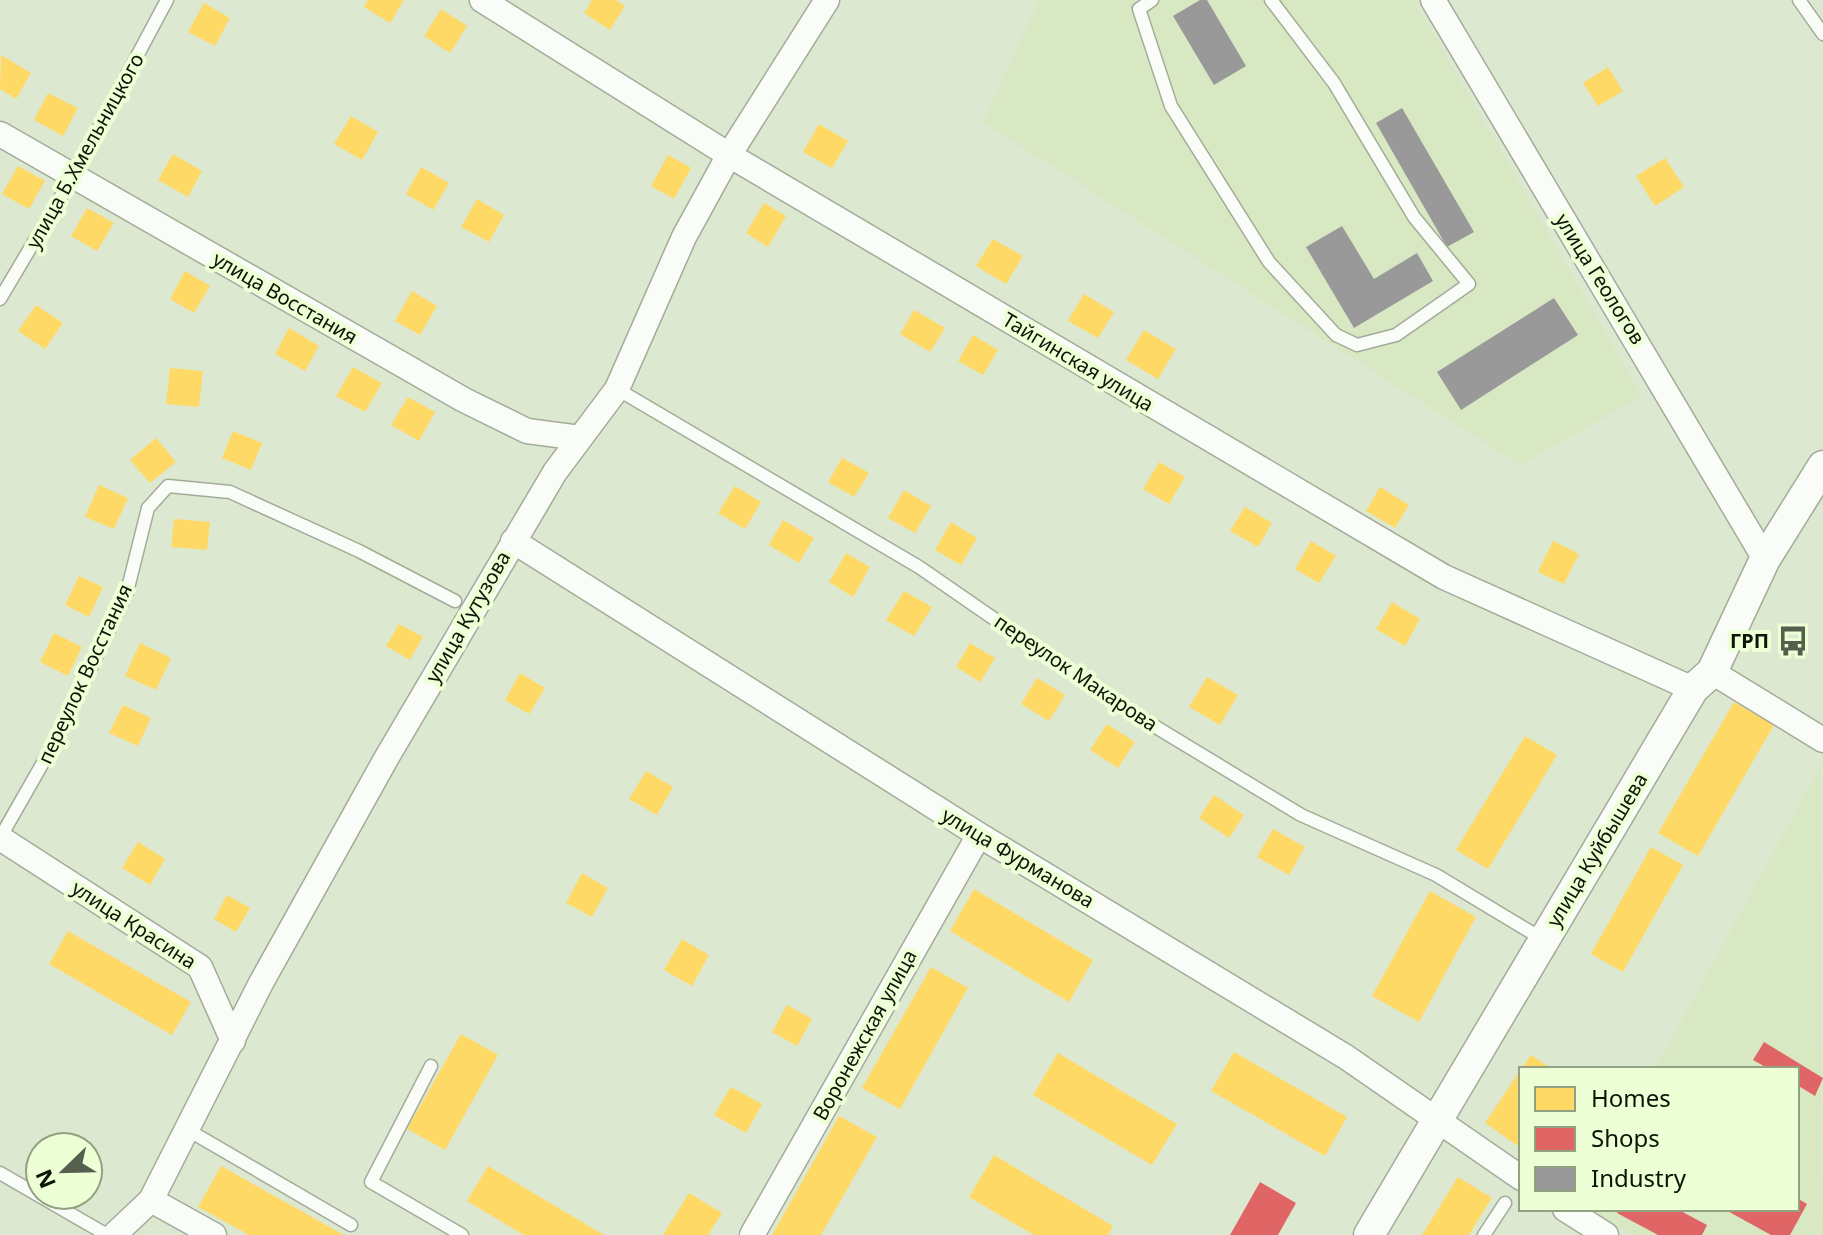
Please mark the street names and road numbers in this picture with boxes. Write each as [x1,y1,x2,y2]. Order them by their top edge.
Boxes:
street label: улица Б.Хмельницкого [19,48,150,253]
street label: улица Геологов [1549,208,1651,349]
street label: улица Восстания [208,245,363,350]
street label: Тайгинская улица [998,306,1159,417]
street label: улица Кутузова [419,546,516,688]
street label: переулок Восстания [31,580,138,768]
street label: переулок Макарова [989,608,1163,737]
street label: улица Куйбышева [1540,768,1653,932]
street label: улица Фурманова [937,801,1100,914]
street label: улица Красина [67,874,202,975]
street label: Воронежская улица [806,945,923,1125]

